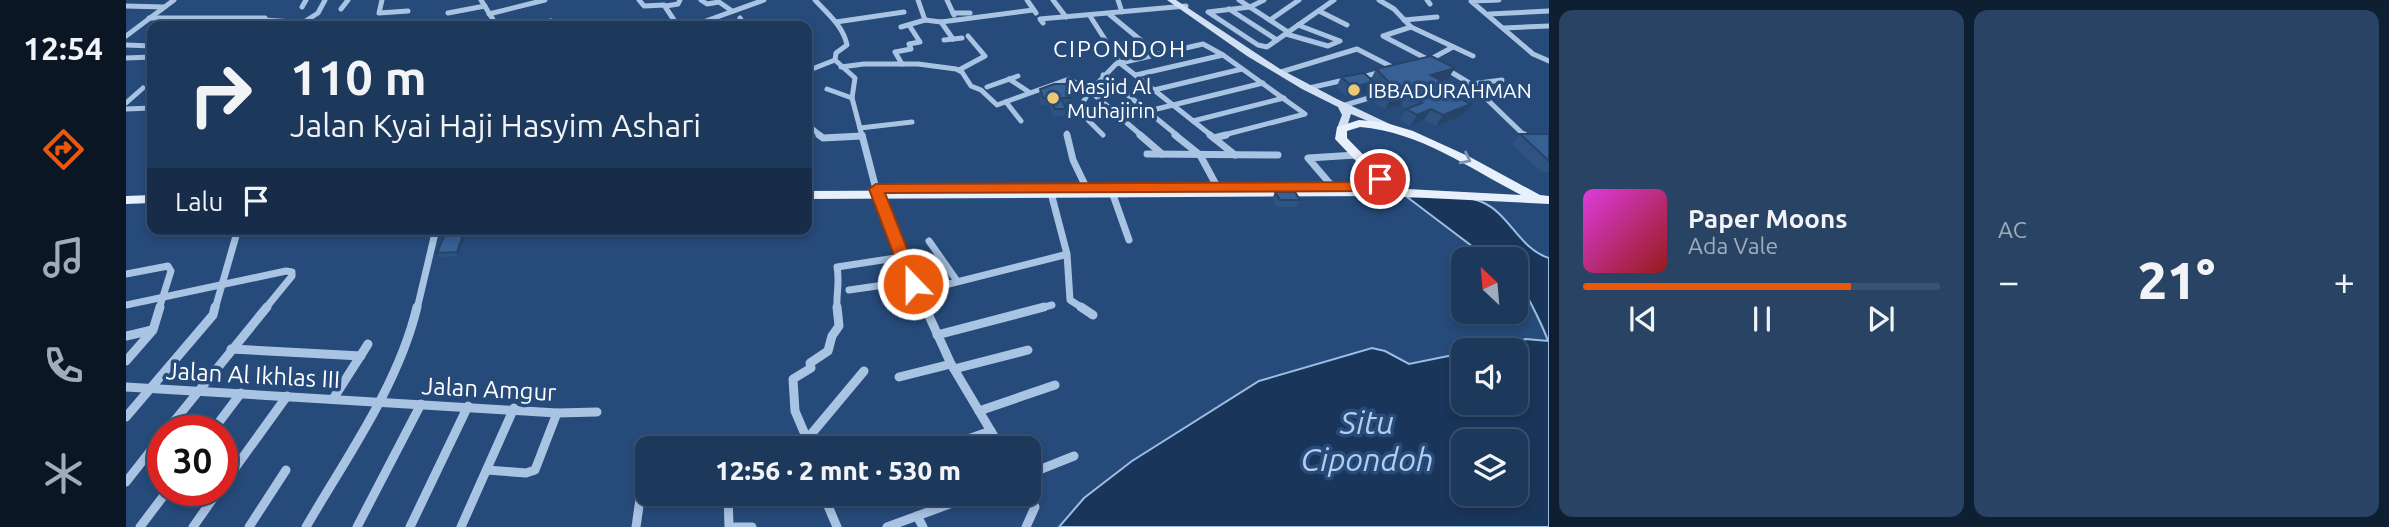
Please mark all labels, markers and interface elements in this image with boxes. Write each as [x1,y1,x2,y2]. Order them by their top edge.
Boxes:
text: 12:54 [23,30,103,66]
district label: CIPONDOH [1053,36,1187,61]
icon: right [175,49,266,140]
text: 110 m [290,49,427,104]
place label: Masjid Al Muhajirin [1067,74,1155,122]
place label: IBBADURAHMAN [1368,78,1532,102]
marker: IBBADURAHMAN [1346,82,1362,98]
marker: Masjid Al Muhajirin [1045,90,1061,106]
text: Jalan Kyai Haji Hasyim Ashari [290,107,701,143]
icon: directions [39,125,88,174]
pin [1350,149,1410,209]
one-way arrow [1459,151,1471,165]
icon: arrive [1361,160,1399,198]
icon: arrive [237,182,275,220]
text: Lalu [175,187,223,216]
text: Paper Moons [1688,204,1847,233]
text: AC [1998,217,2027,242]
icon: music [39,233,88,282]
text: Ada Vale [1688,233,1778,258]
position arrow [876,247,950,321]
north arrow [1451,247,1528,324]
map controls [1451,247,1528,506]
text: 21° [2138,251,2215,309]
text: − [1998,260,2019,302]
text: + [2334,260,2355,302]
icon: previous [1624,300,1662,338]
icon: pause [1743,300,1781,338]
icon: next [1862,300,1900,338]
button: sound [1451,338,1528,415]
icon: phone [39,341,88,390]
street label: Jalan Al Ikhlas III [165,357,341,393]
street label: Jalan Amgur [421,372,557,406]
water label: Situ Cipondoh [1300,404,1434,477]
speed limit sign: 30 [147,415,238,506]
button: layers [1451,429,1528,506]
icon: climate [39,449,88,498]
text: 12:56 · 2 mnt · 530 m [715,456,961,485]

